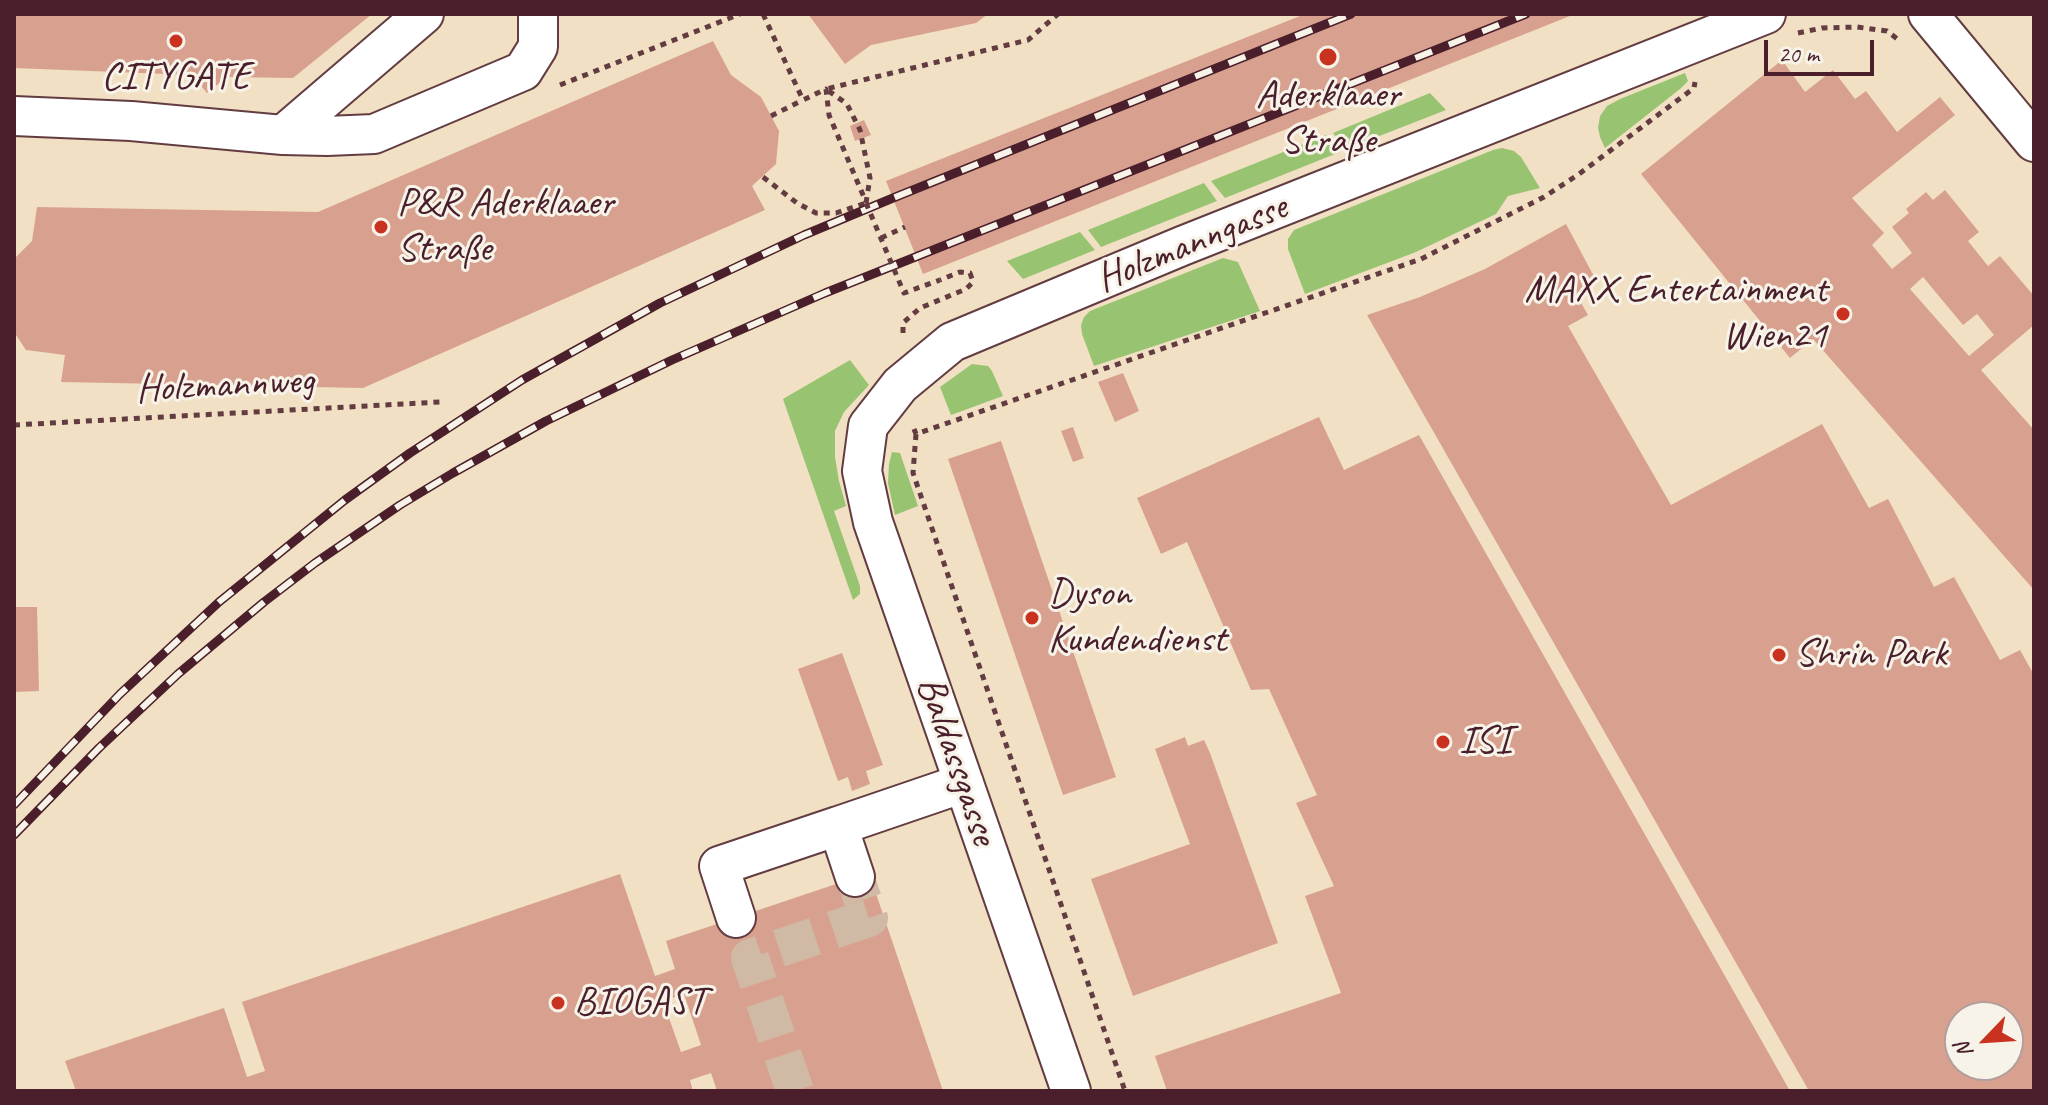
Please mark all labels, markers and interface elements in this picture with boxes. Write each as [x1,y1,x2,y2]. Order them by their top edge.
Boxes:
scale bar [1768,24,1878,74]
marker: CITYGATE [167,32,185,50]
text: 20 m [1778,39,1819,69]
marker: Aderklaaer Straße [1317,46,1339,68]
place label: CITYGATE [101,54,251,102]
place label: Aderklaaer Straße [1256,72,1400,166]
place label: P&R Aderklaaer Straße [397,180,614,274]
street label: Holzmanngasse [1090,184,1294,304]
marker: P&R Aderklaaer Straße [372,218,390,236]
place label: MAXX Entertainment Wien21 [1525,267,1827,361]
marker: MAXX Entertainment Wien21 [1834,305,1852,323]
street label: Holzmannweg [135,357,315,415]
place label: Dyson Kundendienst [1048,571,1226,665]
marker: Dyson Kundendienst [1023,609,1041,627]
place label: Shrin Park [1795,631,1947,679]
marker: Shrin Park [1770,646,1788,664]
street label: Baldassgasse [905,670,1007,852]
place label: ISI [1459,718,1511,766]
marker: ISI [1434,733,1452,751]
place label: BIOGAST [574,979,706,1027]
marker: BIOGAST [549,994,567,1012]
north arrow [1944,1001,2024,1081]
text: N [1948,1038,1980,1062]

